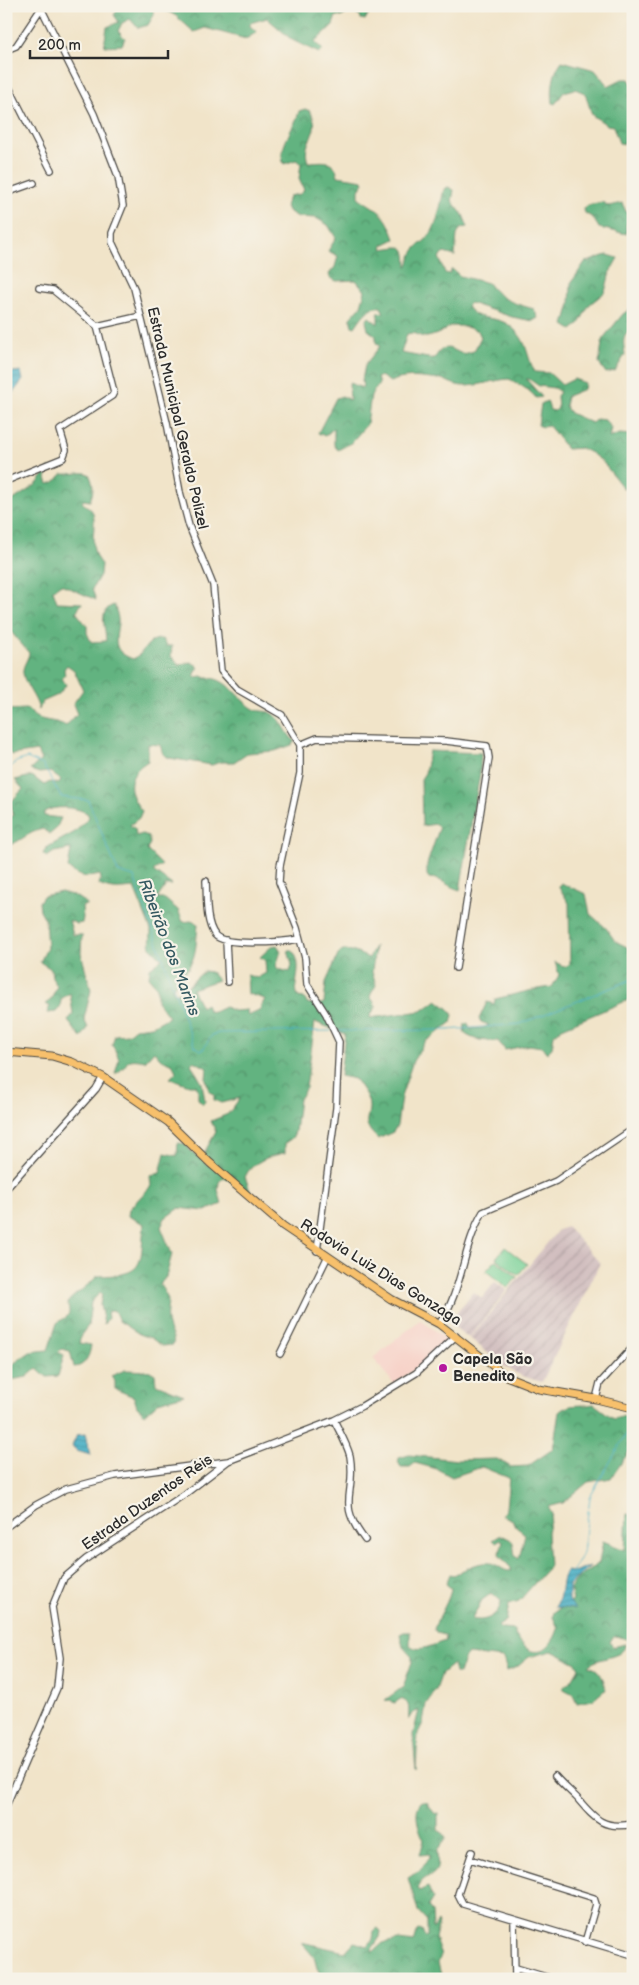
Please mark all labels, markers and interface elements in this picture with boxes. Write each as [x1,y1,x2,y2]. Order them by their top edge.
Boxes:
scale bar [30,28,168,60]
text: 200 m [38,36,81,55]
street label: Estrada Municipal Geraldo Polizel [143,305,212,531]
water label: Ribeirão dos Marins [134,876,203,1019]
street label: Rodovia Luiz Dias Gonzaga [297,1215,465,1330]
place label: Capela São Benedito [453,1350,533,1386]
marker: Capela São Benedito [437,1362,449,1374]
street label: Estrada Duzentos Réis [78,1450,217,1555]

